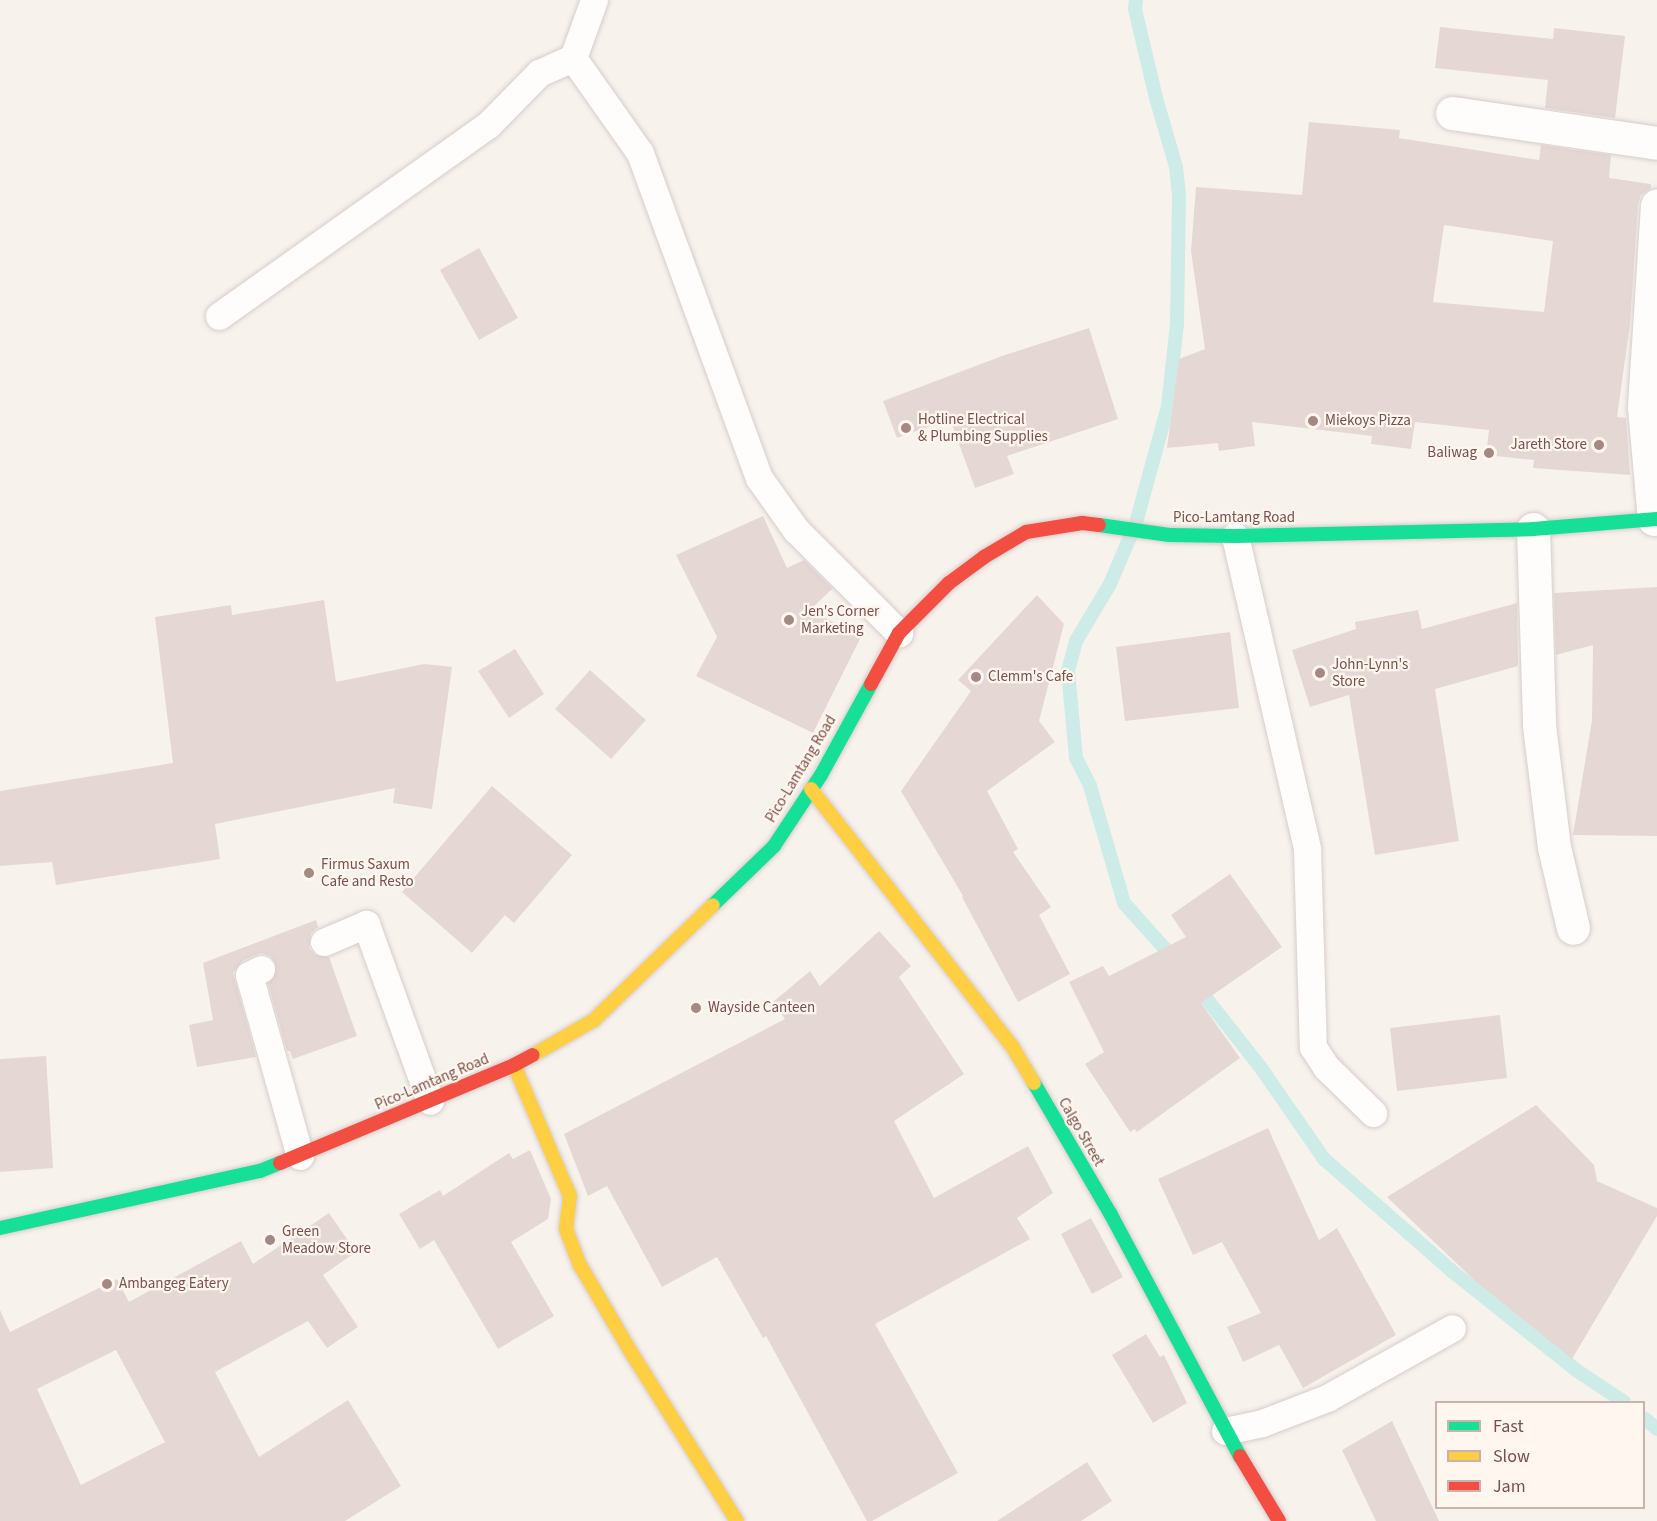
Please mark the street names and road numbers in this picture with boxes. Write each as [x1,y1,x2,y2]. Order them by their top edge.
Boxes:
street label: Pico-Lamtang Road [1173,509,1295,527]
street label: Pico-Lamtang Road [762,712,840,826]
street label: Pico-Lamtang Road [372,1050,492,1114]
street label: Calgo Street [1054,1095,1108,1169]

